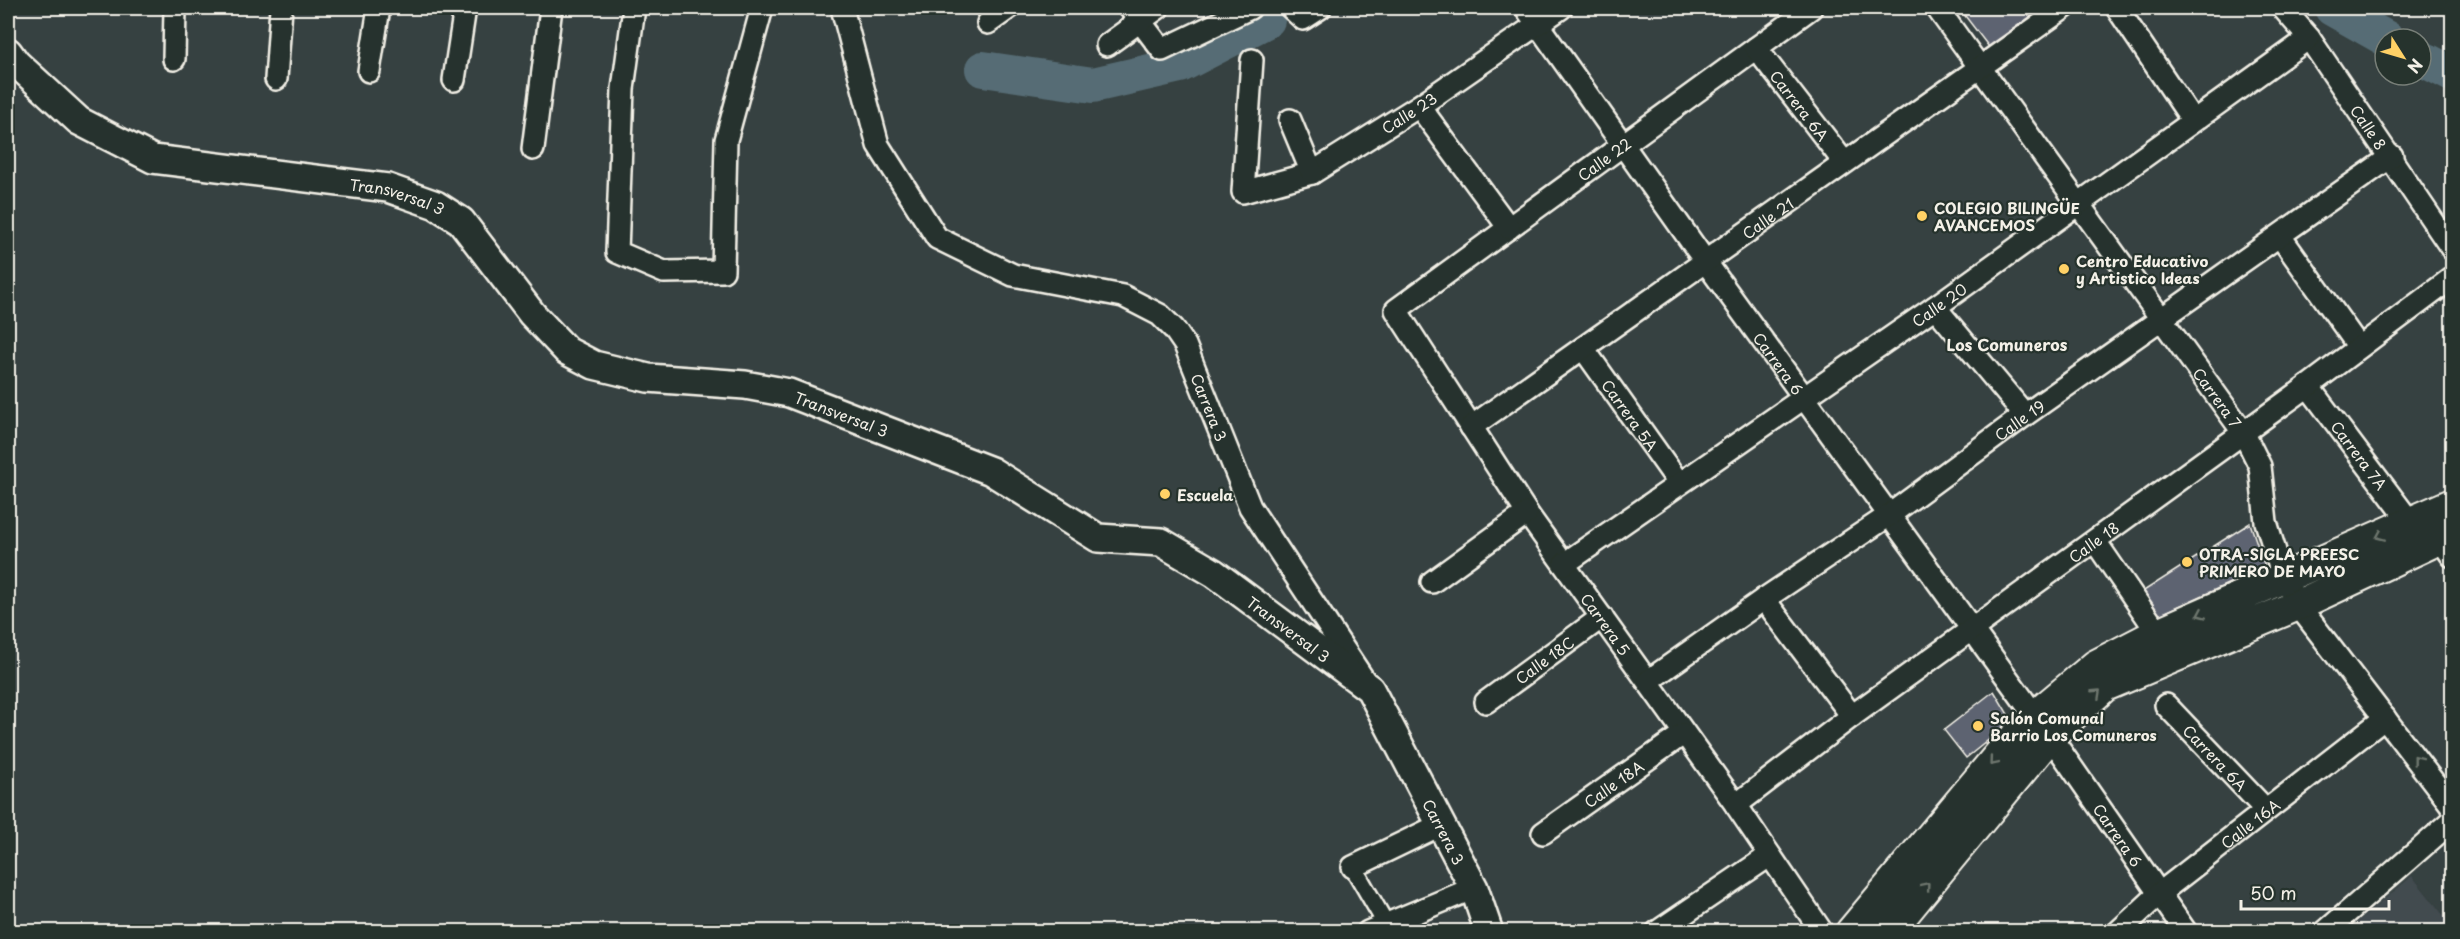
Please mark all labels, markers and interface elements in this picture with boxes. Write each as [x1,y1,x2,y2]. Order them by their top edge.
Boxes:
north arrow [2373,27,2433,87]
text: N [2402,54,2429,79]
street label: Carrera 6A [1765,65,1835,145]
street label: Calle 23 [1377,86,1441,139]
street label: Calle 8 [2346,100,2393,154]
street label: Calle 22 [1572,132,1636,186]
street label: Transversal 3 [348,172,450,220]
street label: Calle 21 [1737,191,1798,244]
place label: COLEGIO BILINGÜE AVANCEMOS [1934,196,2080,236]
marker: COLEGIO BILINGÜE AVANCEMOS [1915,209,1929,223]
place label: Centro Educativo y Artistico Ideas [2076,249,2208,289]
marker: Centro Educativo y Artistico Ideas [2057,262,2071,276]
street label: Calle 20 [1907,277,1971,332]
street label: Carrera 6 [1748,327,1810,399]
district label: Los Comuneros [1947,332,2068,356]
street label: Carrera 7 [2188,362,2248,433]
street label: Carrera 3 [1186,370,1234,444]
street label: Carrera 5A [1597,374,1664,456]
street label: Transversal 3 [791,385,892,442]
street label: Calle 19 [1989,393,2049,446]
street label: Carrera 7A [2326,415,2393,494]
place label: Escuela [1177,483,1233,506]
marker: Escuela [1158,487,1172,501]
street label: Calle 18 [2063,515,2123,568]
one-way arrow [2375,529,2386,541]
place label: OTRA-SIGLA PREESC PRIMERO DE MAYO [2199,542,2359,582]
marker: OTRA-SIGLA PREESC PRIMERO DE MAYO [2180,555,2194,569]
street label: Carrera 5 [1576,588,1637,660]
street label: Transversal 3 [1242,590,1335,667]
one-way arrow [2196,607,2207,619]
street label: Calle 18C [1510,630,1578,689]
one-way arrow [2090,689,2101,700]
place label: Salón Comunal Barrio Los Comuneros [1990,706,2157,746]
marker: Salón Comunal Barrio Los Comuneros [1971,719,1985,733]
street label: Carrera 6A [2178,719,2253,796]
street label: Calle 18A [1579,754,1648,812]
one-way arrow [1990,755,2001,766]
one-way arrow [2413,755,2424,766]
street label: Calle 16A [2215,793,2284,854]
street label: Carrera 3 [1418,794,1471,868]
street label: Carrera 6 [2088,798,2149,871]
scale bar [2241,873,2390,911]
text: 50 m [2250,879,2297,906]
one-way arrow [1919,882,1930,893]

